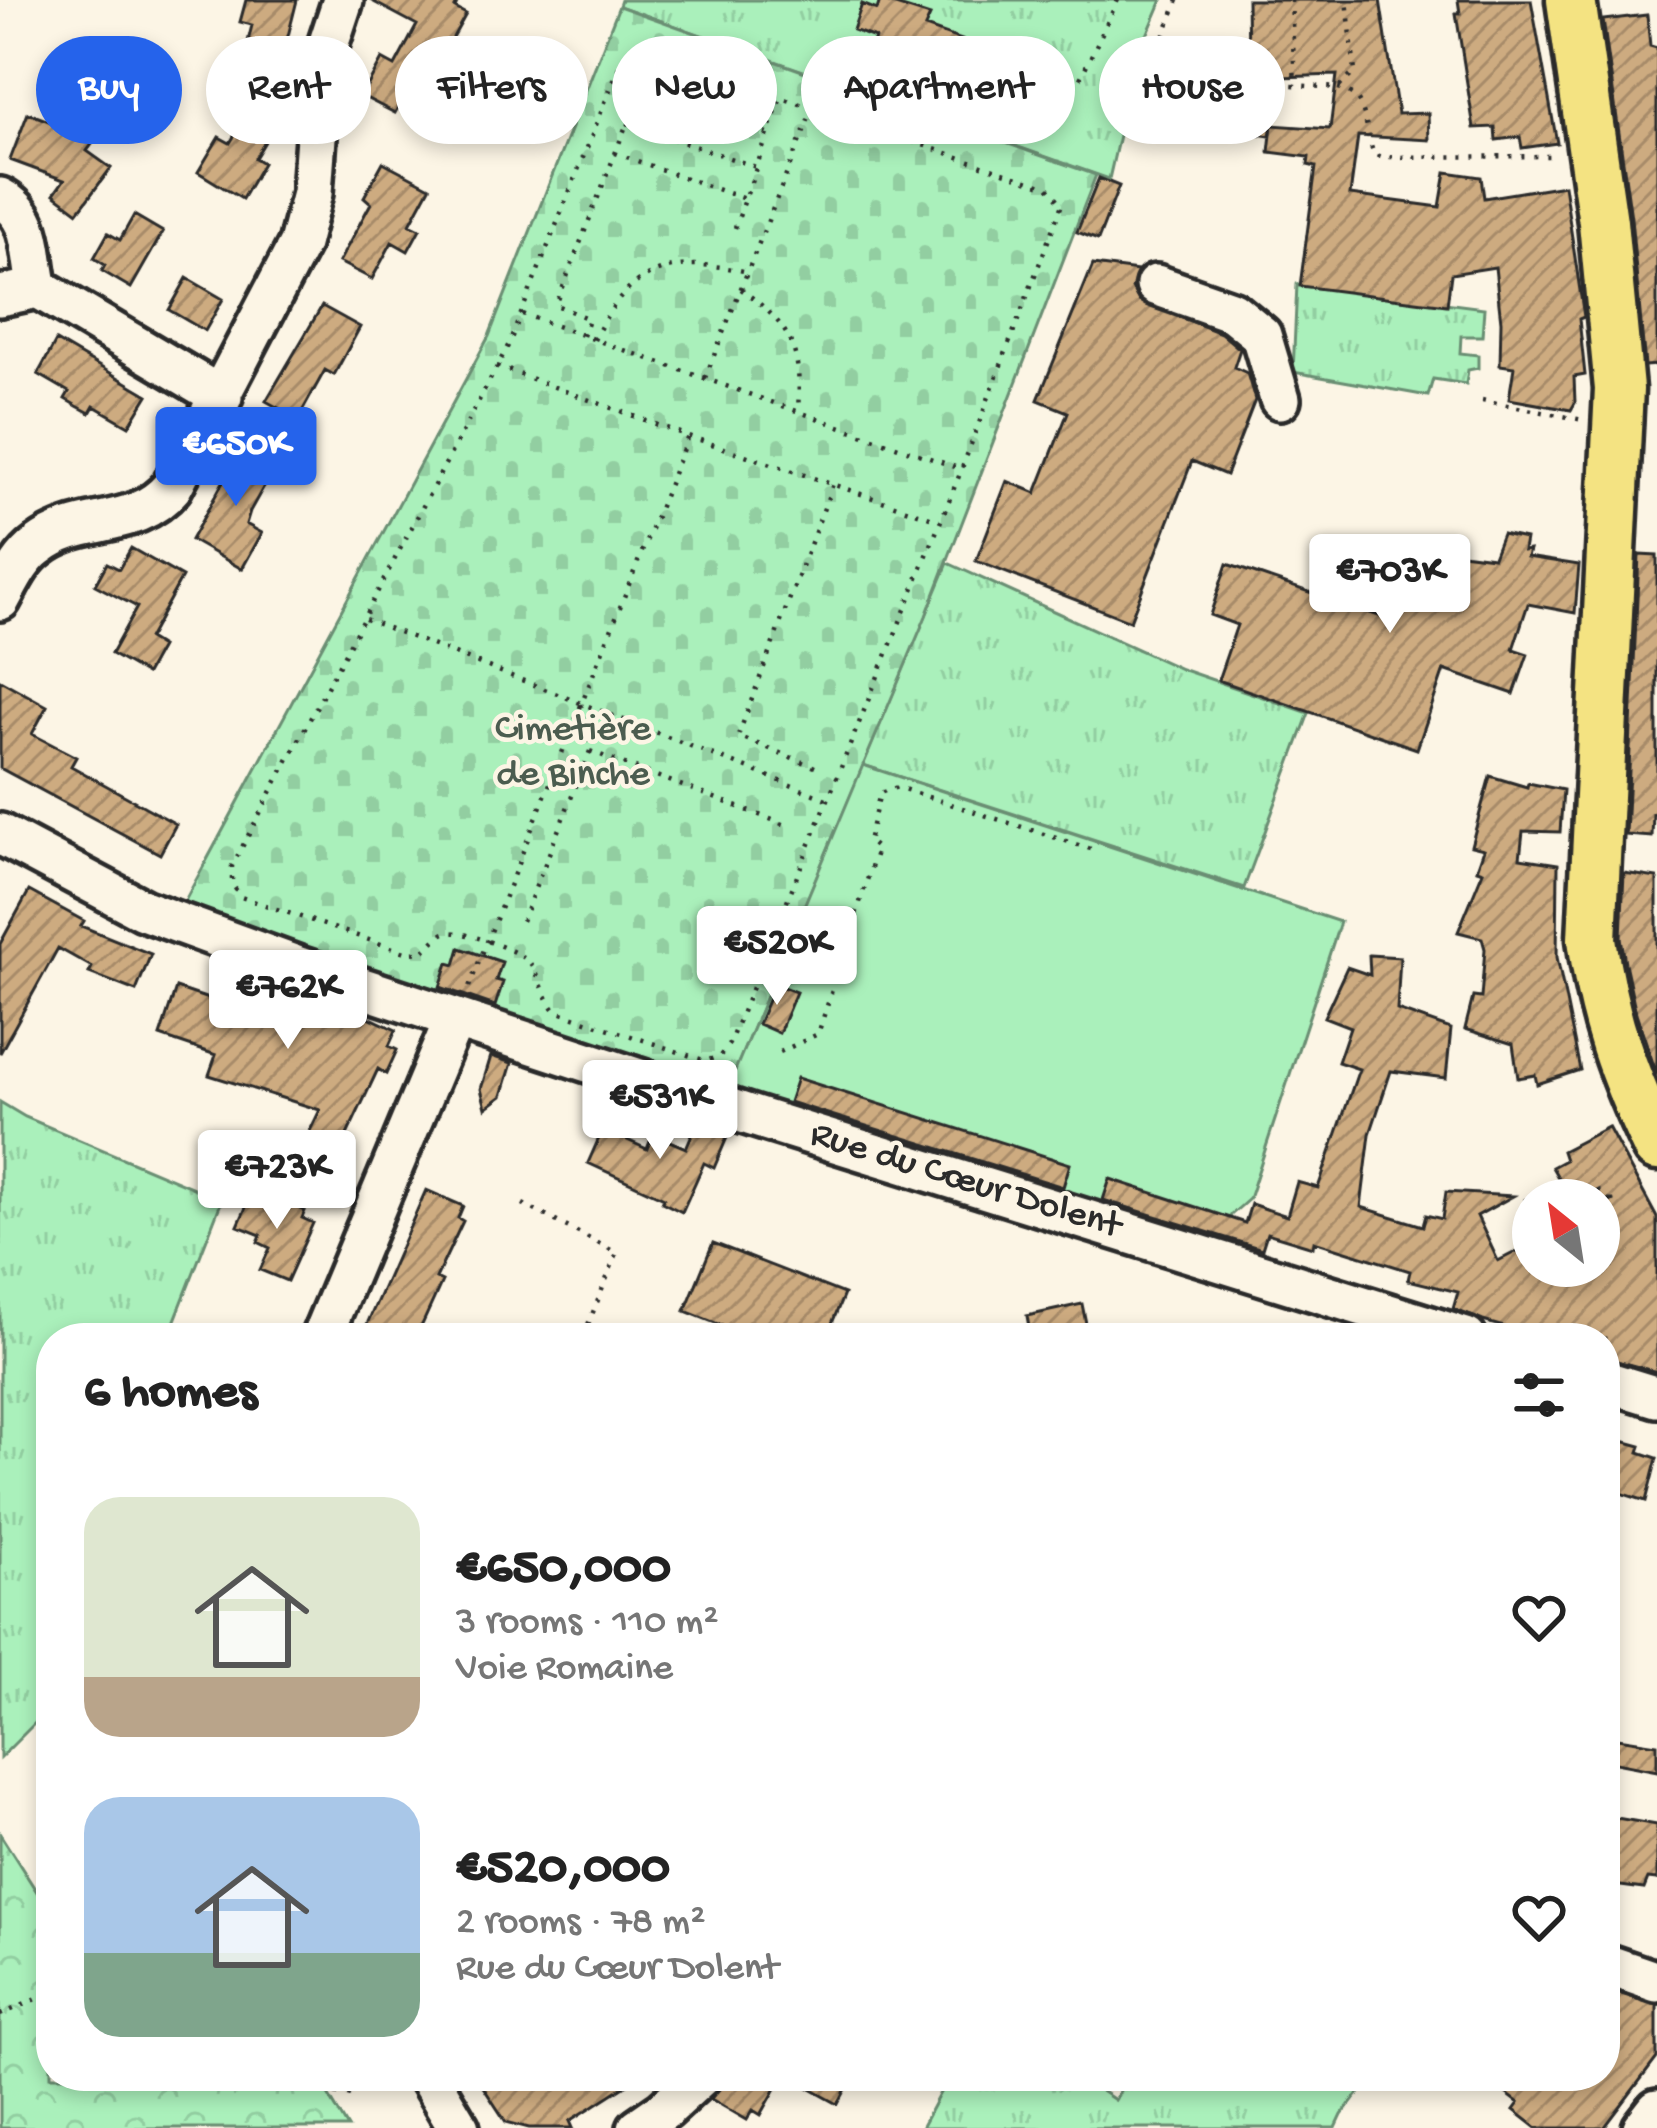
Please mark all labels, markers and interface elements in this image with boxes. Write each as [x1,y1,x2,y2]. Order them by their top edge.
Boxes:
chip: Buy [36,36,182,144]
chip: Rent [206,36,371,144]
chip: Filters [395,36,588,144]
chip: New [612,36,777,144]
chip: Apartment [801,36,1075,144]
chip: House [1099,36,1285,144]
pin: €650K [152,407,320,509]
text: €650K [182,423,290,469]
pin: €703K [1306,534,1474,636]
text: €703K [1336,550,1444,596]
park label: Cimetière de Binche [495,708,652,799]
pin: €520K [693,906,861,1008]
text: €520K [724,922,830,968]
pin: €762K [204,950,372,1052]
text: €762K [236,966,340,1012]
pin: €531K [576,1060,744,1162]
text: €531K [609,1076,711,1122]
street label: Rue du Cœur Dolent [804,1113,1129,1252]
pin: €723K [193,1130,361,1232]
text: €723K [225,1146,329,1192]
north arrow [1512,1179,1620,1287]
map controls [1512,1179,1620,1287]
icon: filters [1506,1362,1572,1428]
text: 6 homes [84,1365,257,1425]
text: €650,000 [456,1541,671,1601]
icon: home [180,1545,324,1689]
icon: heart [1506,1584,1572,1650]
text: 3 rooms · 110 m² [456,1601,719,1647]
text: Voie Romaine [456,1647,673,1693]
text: €520,000 [456,1841,670,1901]
icon: home [180,1845,324,1989]
icon: heart [1506,1884,1572,1950]
text: 2 rooms · 78 m² [456,1901,705,1947]
text: Rue du Cœur Dolent [456,1947,778,1993]

